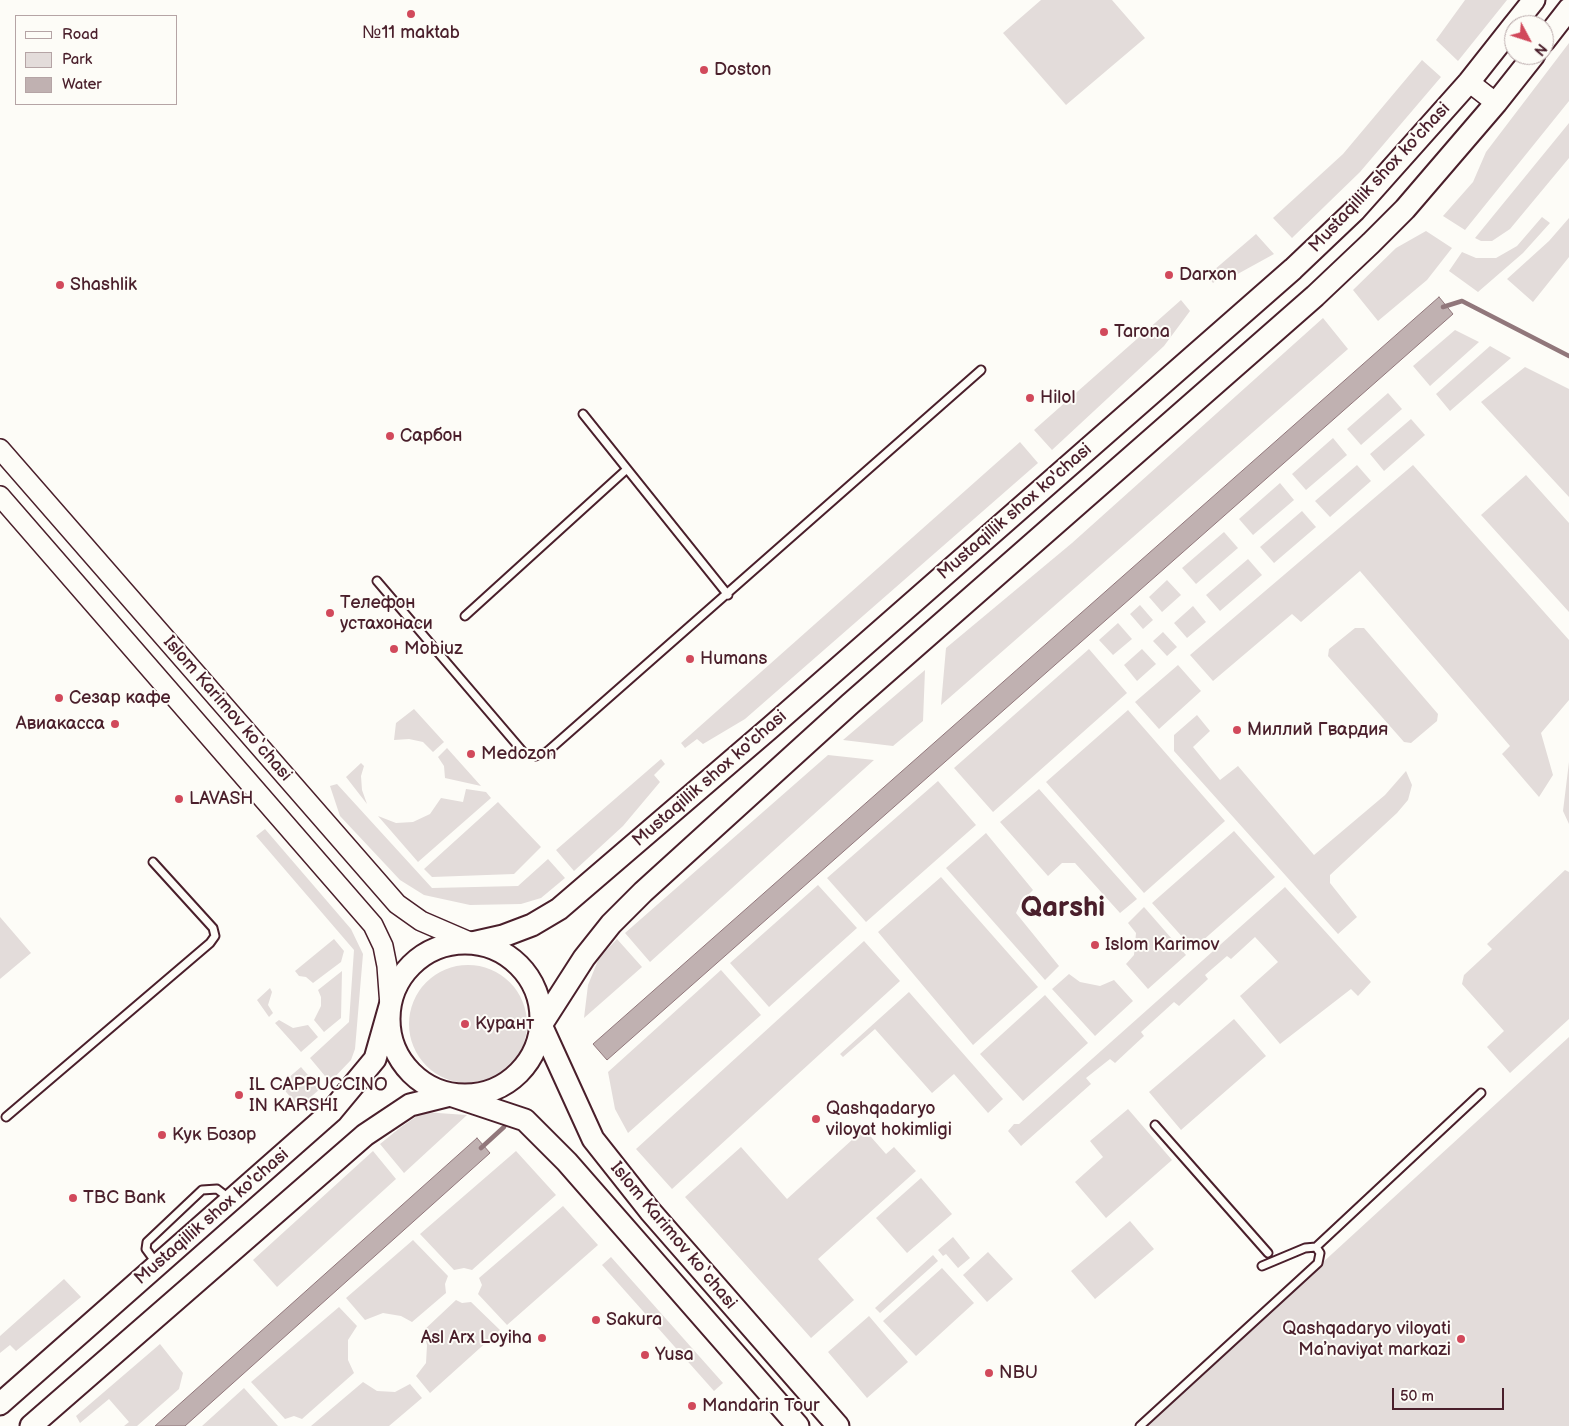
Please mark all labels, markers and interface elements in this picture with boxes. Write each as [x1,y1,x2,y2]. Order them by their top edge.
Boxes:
marker: №11 maktab [405,8,417,20]
legend [15,15,178,105]
north arrow [1504,15,1554,65]
place label: №11 maktab [362,22,460,44]
text: Road [62,25,98,44]
text: N [1530,40,1550,59]
text: Park [62,50,92,69]
place label: Doston [714,59,771,81]
marker: Doston [698,64,710,76]
text: Water [62,75,102,94]
street label: Mustaqillik shox ko'chasi [1305,99,1455,257]
place label: Darxon [1179,264,1237,286]
marker: Darxon [1163,269,1175,281]
place label: Shashlik [70,274,137,296]
marker: Shashlik [54,279,66,291]
place label: Tarona [1114,321,1170,343]
marker: Tarona [1098,326,1110,338]
place label: Hilol [1040,387,1075,409]
marker: Hilol [1024,392,1036,404]
place label: Сарбон [400,425,462,447]
marker: Сарбон [384,430,396,442]
street label: Mustaqillik shox ko'chasi [934,439,1096,585]
place label: Телефон устахонаси [340,592,433,634]
marker: Телефон устахонаси [324,607,336,619]
street label: Islom Karimov ko‘chasi [158,632,296,786]
place label: Mobiuz [404,638,463,660]
marker: Mobiuz [388,643,400,655]
place label: Humans [700,648,767,670]
marker: Humans [684,653,696,665]
place label: Сезар кафе [69,687,171,709]
marker: Сезар кафе [53,692,65,704]
street label: Mustaqillik shox ko'chasi [629,706,791,852]
place label: Авиакасса [16,713,105,735]
marker: Авиакасса [109,718,121,730]
place label: Миллий Гвардия [1247,719,1388,741]
marker: Миллий Гвардия [1231,724,1243,736]
place label: Medozon [481,743,556,765]
marker: Medozon [465,748,477,760]
place label: LAVASH [189,788,254,810]
marker: LAVASH [173,793,185,805]
district label: Qarshi [1021,892,1105,926]
place label: Islom Karimov [1105,934,1219,956]
marker: Islom Karimov [1089,939,1101,951]
place label: Курант [475,1013,534,1035]
marker: Курант [459,1018,471,1030]
place label: IL CAPPUCCINO IN KARSHI [249,1074,388,1116]
marker: IL CAPPUCCINO IN KARSHI [233,1089,245,1101]
place label: Qashqadaryo viloyat hokimligi [826,1098,952,1140]
marker: Qashqadaryo viloyat hokimligi [810,1113,822,1125]
place label: Кук Бозор [172,1124,256,1146]
marker: Кук Бозор [156,1129,168,1141]
street label: Mustaqillik shox ko'chasi [131,1144,293,1290]
street label: Islom Karimov ko‘chasi [605,1158,741,1314]
place label: TBC Bank [83,1187,165,1209]
marker: TBC Bank [67,1192,79,1204]
place label: Sakura [606,1309,662,1331]
marker: Sakura [590,1314,602,1326]
place label: Qashqadaryo viloyati Maʼnaviyat markazi [1282,1318,1451,1360]
place label: Asl Arx Loyiha [421,1327,532,1349]
marker: Asl Arx Loyiha [536,1332,548,1344]
marker: Qashqadaryo viloyati Maʼnaviyat markazi [1455,1333,1467,1345]
place label: Yusa [655,1344,694,1366]
marker: Yusa [639,1349,651,1361]
place label: NBU [999,1362,1038,1384]
marker: NBU [983,1367,995,1379]
scale bar [1394,1378,1506,1410]
text: 50 m [1400,1387,1434,1406]
place label: Mandarin Tour [702,1395,820,1417]
marker: Mandarin Tour [686,1400,698,1412]

